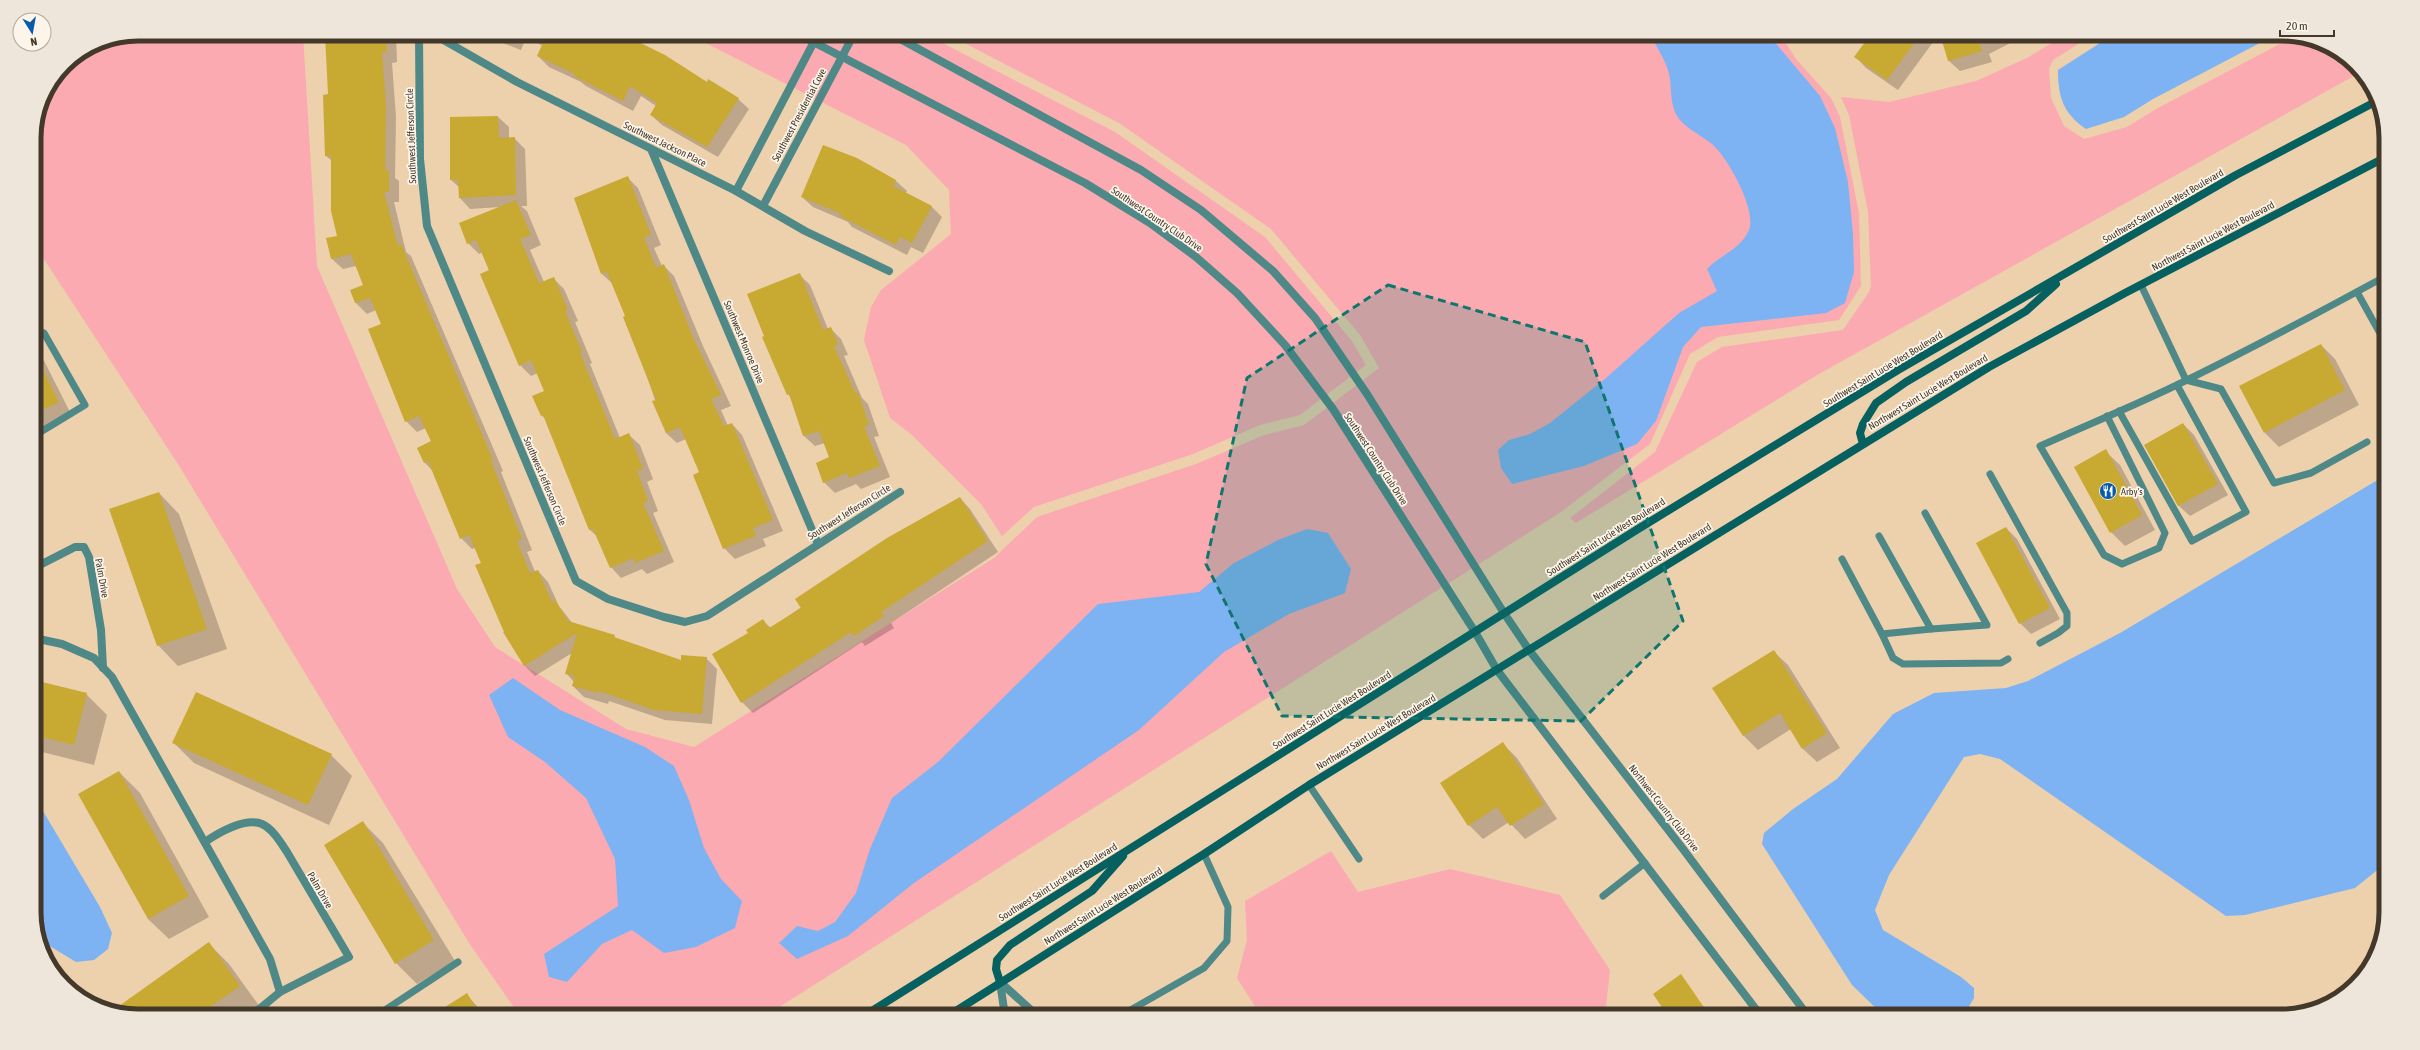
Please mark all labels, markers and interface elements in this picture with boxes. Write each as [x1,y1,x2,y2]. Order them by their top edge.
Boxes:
north arrow [12,12,52,52]
scale bar [2280,12,2334,38]
text: 20 m [2286,19,2308,33]
text: N [30,35,38,48]
street label: Southwest Presidential Cove [770,66,828,163]
street label: Southwest Jefferson Circle [404,88,418,184]
street label: Southwest Jackson Place [622,119,708,169]
street label: Southwest Saint Lucie West Boulevard [2101,167,2225,245]
street label: Southwest Country Club Drive [1109,184,1205,254]
street label: Northwest Saint Lucie West Boulevard [2150,199,2276,273]
street label: Southwest Monroe Drive [722,299,767,385]
street label: Southwest Saint Lucie West Boulevard [1821,329,1945,409]
street label: Northwest Saint Lucie West Boulevard [1866,352,1990,432]
street label: Southwest Country Club Drive [1342,411,1410,507]
street label: Southwest Jefferson Circle [521,435,569,527]
restaurant icon: Arby's [2098,481,2118,501]
street label: Southwest Jefferson Circle [806,482,893,542]
place label: Arby's [2121,486,2143,497]
street label: Southwest Saint Lucie West Boulevard [1545,496,1667,578]
street label: Northwest Saint Lucie West Boulevard [1591,521,1713,603]
street label: Palm Drive [93,557,111,599]
street label: Southwest Saint Lucie West Boulevard [1271,669,1393,751]
street label: Northwest Saint Lucie West Boulevard [1314,692,1438,772]
street label: Northwest Country Club Drive [1627,762,1702,854]
street label: Southwest Saint Lucie West Boulevard [997,841,1119,923]
street label: Northwest Saint Lucie West Boulevard [1042,865,1164,947]
street label: Palm Drive [305,870,335,910]

